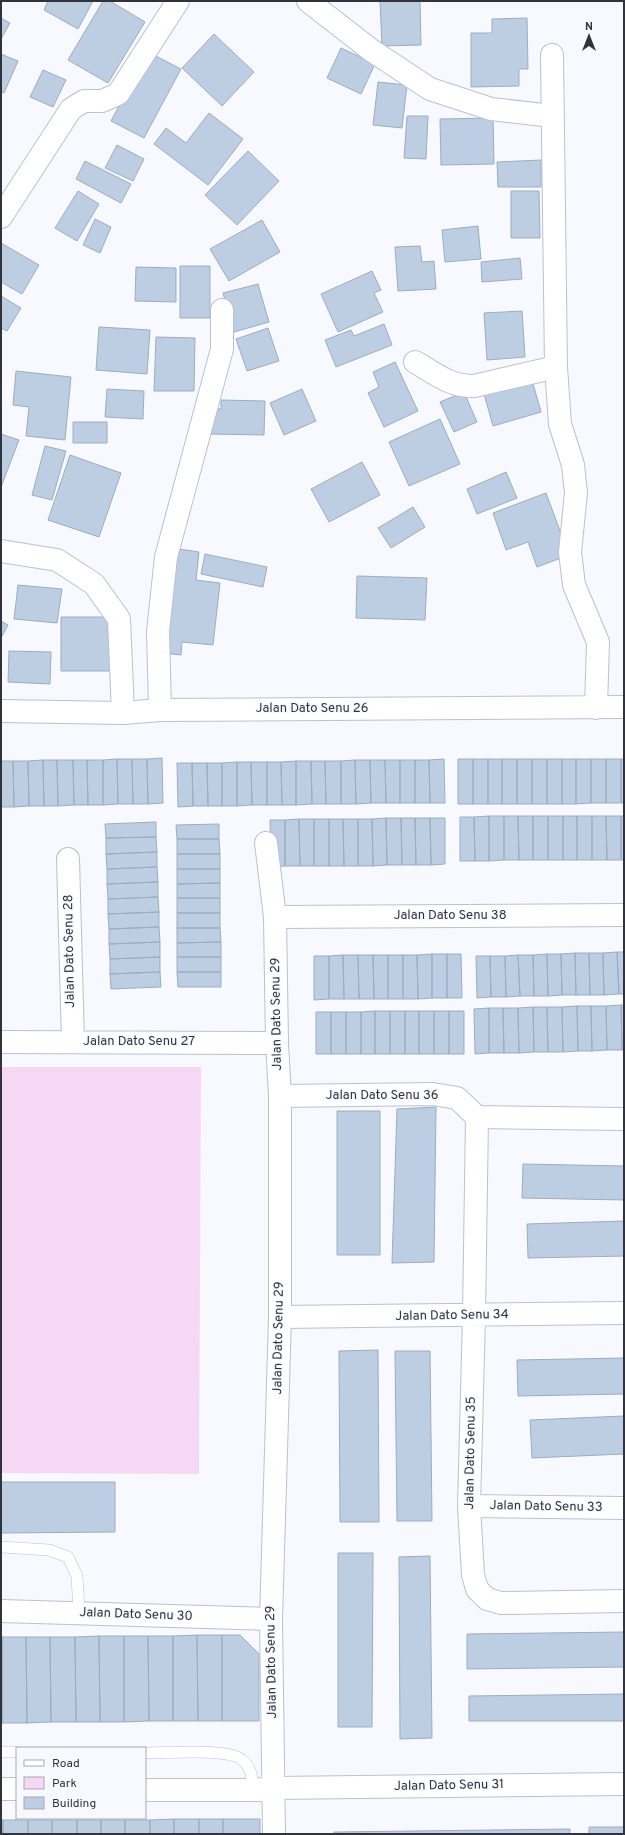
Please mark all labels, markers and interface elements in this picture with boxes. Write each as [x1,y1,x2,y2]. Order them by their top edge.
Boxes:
north arrow [569,16,609,56]
text: N [585,20,593,34]
street label: Jalan Dato Senu 26 [255,701,369,717]
street label: Jalan Dato Senu 28 [61,894,79,1008]
street label: Jalan Dato Senu 38 [393,908,507,924]
street label: Jalan Dato Senu 29 [268,957,286,1071]
street label: Jalan Dato Senu 27 [83,1034,195,1050]
street label: Jalan Dato Senu 36 [325,1088,439,1104]
street label: Jalan Dato Senu 29 [270,1281,288,1395]
street label: Jalan Dato Senu 34 [395,1307,509,1325]
street label: Jalan Dato Senu 35 [462,1396,480,1510]
street label: Jalan Dato Senu 33 [489,1498,603,1516]
street label: Jalan Dato Senu 30 [79,1605,193,1625]
street label: Jalan Dato Senu 29 [263,1605,281,1719]
legend [16,1747,146,1819]
text: Road [52,1756,80,1772]
text: Park [52,1776,77,1792]
street label: Jalan Dato Senu 31 [394,1777,504,1795]
text: Building [52,1796,96,1812]

